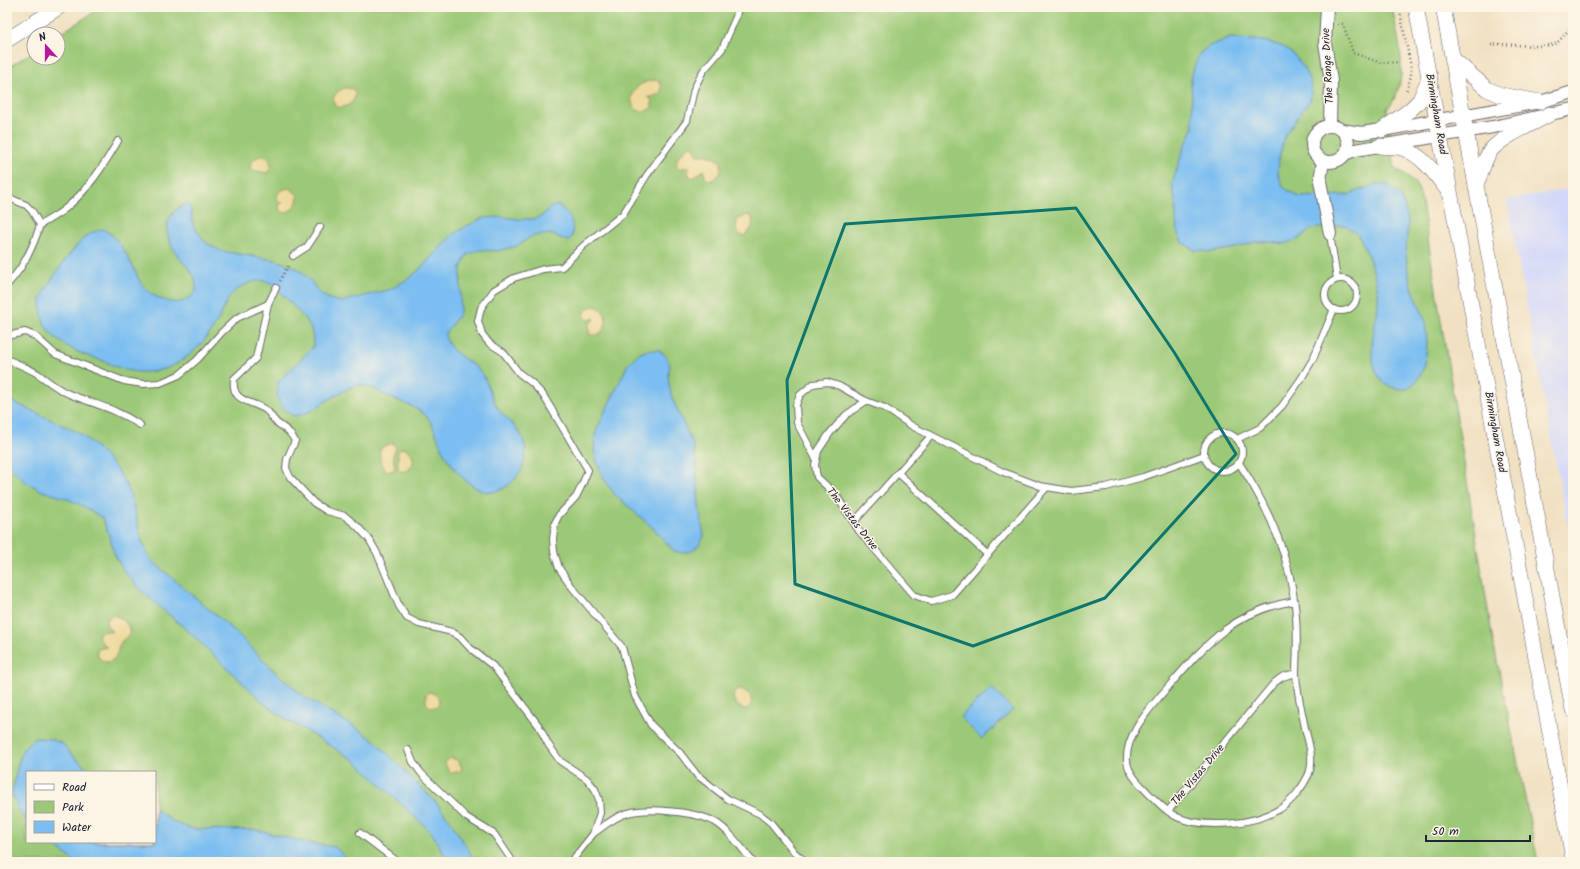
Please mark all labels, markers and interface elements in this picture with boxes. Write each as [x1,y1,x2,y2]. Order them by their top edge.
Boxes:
north arrow [26,26,66,66]
street label: The Range Drive [1317,27,1339,104]
text: N [36,28,49,47]
street label: Birmingham Road [1420,72,1452,156]
street label: Birmingham Road [1479,390,1511,474]
street label: The Vistas Drive [822,484,882,554]
street label: The Vistas Drive [1167,740,1229,810]
legend [26,771,156,843]
text: Road [62,778,87,797]
text: Park [62,798,84,817]
scale bar [1426,817,1530,843]
text: Water [62,818,92,837]
text: 50 m [1432,822,1459,841]

